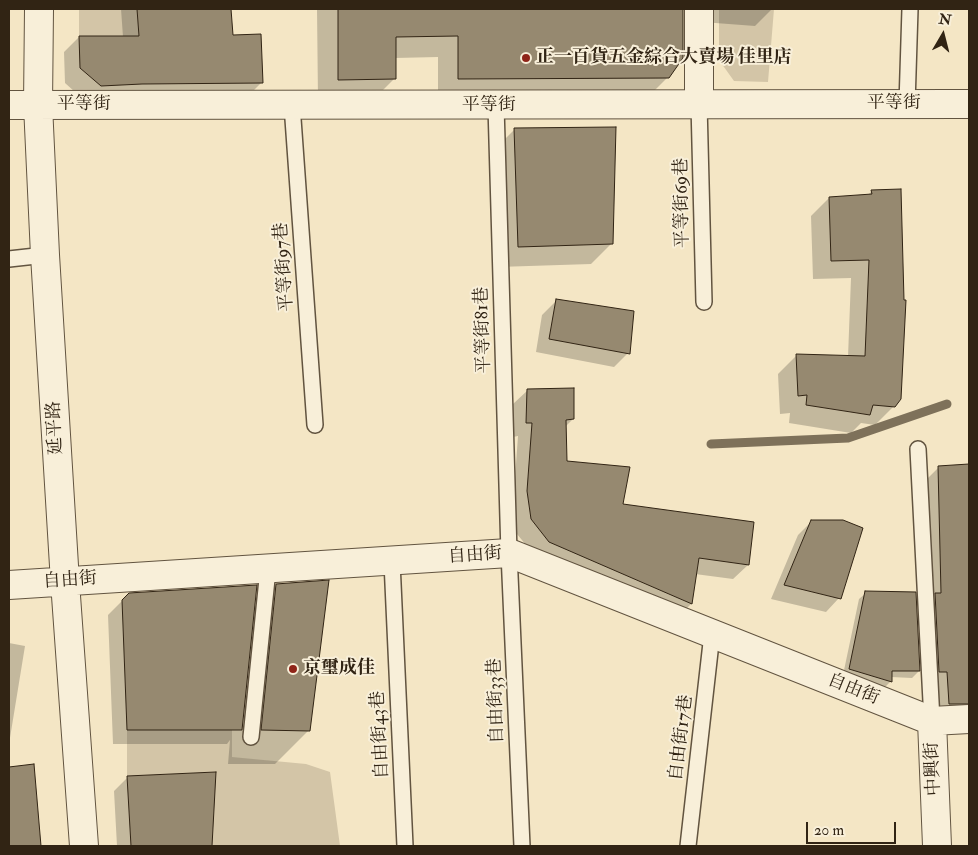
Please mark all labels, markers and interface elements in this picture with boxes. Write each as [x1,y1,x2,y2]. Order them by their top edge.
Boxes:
north arrow [918,10,968,60]
text: N [938,10,953,29]
place label: 正一百貨五金綜合大賣場 佳里店 [536,47,792,69]
marker: 正一百貨五金綜合大賣場 佳里店 [520,52,532,64]
street label: 平等街 [867,93,921,115]
street label: 平等街 [57,94,111,116]
street label: 平等街 [462,95,516,117]
street label: 平等街69巷 [671,158,695,248]
street label: 平等街97巷 [271,222,299,312]
street label: 平等街81巷 [472,286,496,374]
street label: 延平路 [44,400,68,456]
street label: 自由街 [447,543,503,569]
street label: 自由街 [42,568,98,594]
place label: 京璽成佳 [303,658,375,680]
street label: 自由街33巷 [485,658,509,744]
marker: 京璽成佳 [287,663,299,675]
street label: 自由街 [824,670,882,710]
street label: 自由街43巷 [368,690,394,780]
street label: 自由街17巷 [666,694,698,782]
street label: 中興街 [922,741,946,797]
scale bar [808,812,898,844]
text: 20 m [814,821,844,840]

